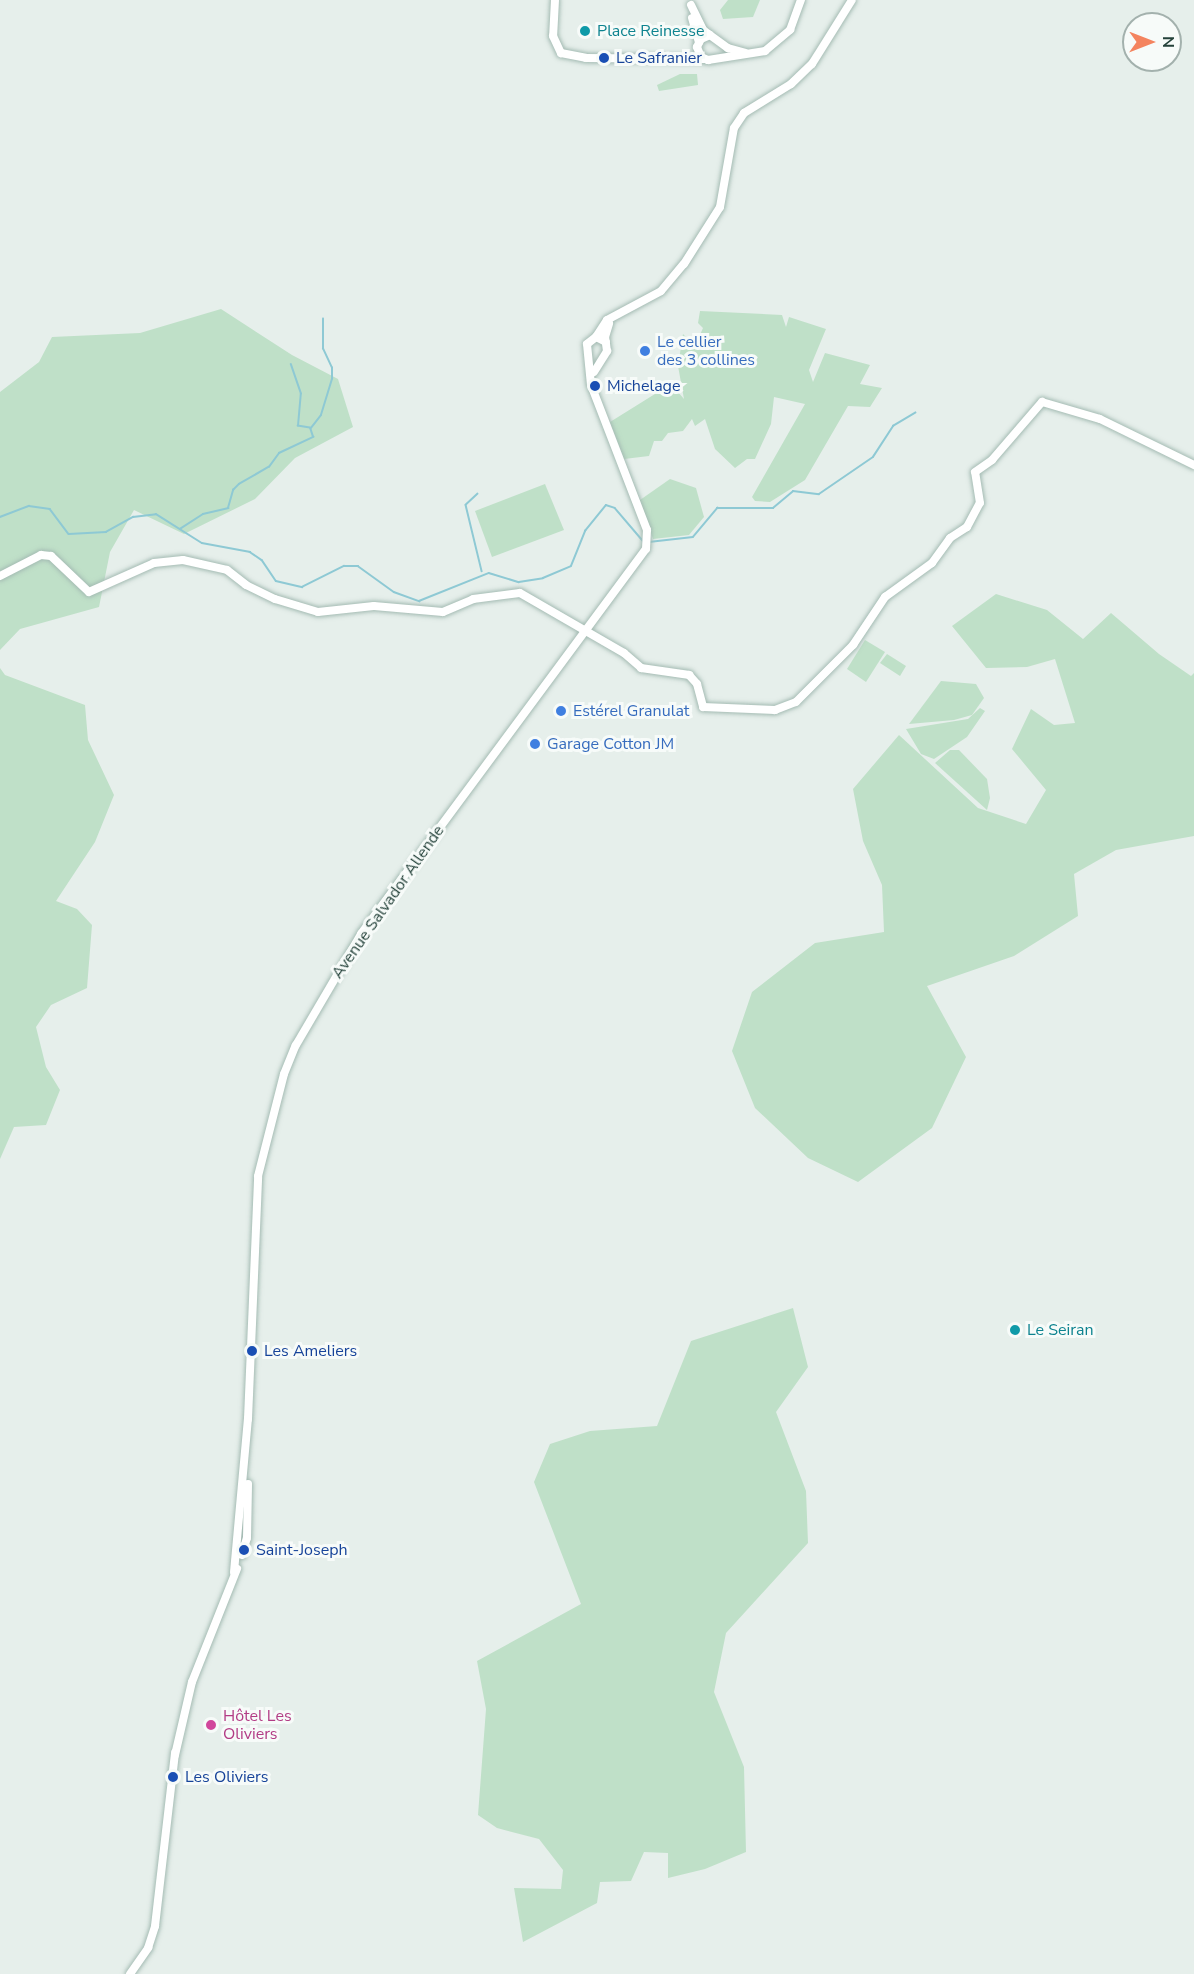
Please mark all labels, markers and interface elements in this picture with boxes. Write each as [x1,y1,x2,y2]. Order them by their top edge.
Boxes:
north arrow [1122,12,1182,72]
place label: Place Reinesse [597,21,704,41]
marker: Place Reinesse [578,24,592,38]
text: N [1157,36,1179,48]
place label: Le Safranier [616,48,702,68]
marker: Le Safranier [597,51,611,65]
place label: Le cellier des 3 collines [657,332,755,370]
marker: Le cellier des 3 collines [638,344,652,358]
place label: Michelage [607,376,681,396]
marker: Michelage [588,379,602,393]
place label: Estérel Granulat [573,701,689,721]
marker: Estérel Granulat [554,704,568,718]
place label: Garage Cotton JM [547,734,674,754]
marker: Garage Cotton JM [528,737,542,751]
street label: Avenue Salvador Allende [328,822,448,982]
place label: Le Seiran [1027,1320,1094,1340]
marker: Le Seiran [1008,1323,1022,1337]
place label: Les Ameliers [264,1341,357,1361]
marker: Les Ameliers [245,1344,259,1358]
place label: Saint-Joseph [256,1540,348,1560]
marker: Saint-Joseph [237,1543,251,1557]
place label: Hôtel Les Oliviers [223,1706,292,1744]
marker: Hôtel Les Oliviers [204,1718,218,1732]
place label: Les Oliviers [185,1767,268,1787]
marker: Les Oliviers [166,1770,180,1784]

